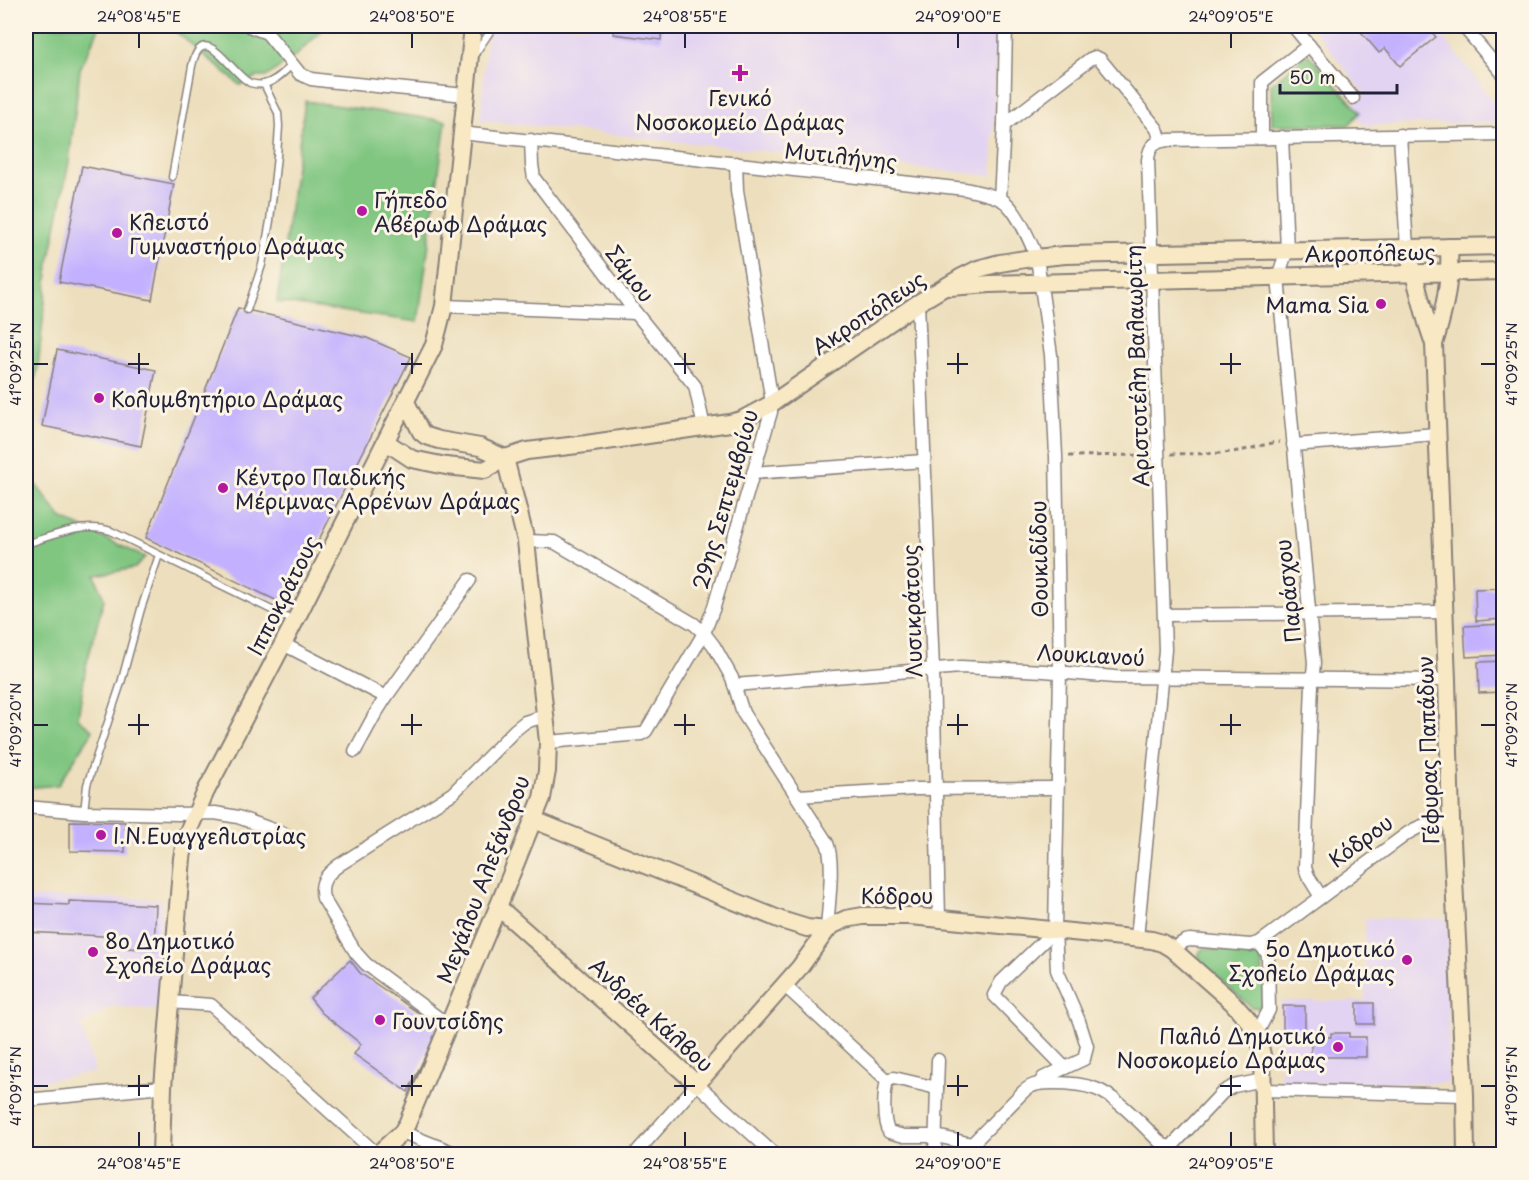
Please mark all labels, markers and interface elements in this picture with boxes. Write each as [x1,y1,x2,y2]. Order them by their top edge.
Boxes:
text: 24°08'45"E [97,4,181,27]
text: 24°08'50"E [369,4,455,27]
text: 24°08'55"E [643,4,727,27]
text: 24°09'00"E [915,4,1001,27]
text: 24°09'05"E [1188,4,1274,27]
scale bar [1280,57,1397,95]
text: 50 m [1289,63,1336,90]
marker: Γενικό Νοσοκομείο Δράμας [731,64,749,82]
place label: Γενικό Νοσοκομείο Δράμας [635,81,845,137]
street label: Μυτιλήνης [783,133,899,177]
place label: Γήπεδο Αβέρωφ Δράμας [374,183,548,239]
marker: Γήπεδο Αβέρωφ Δράμας [355,204,369,218]
place label: Κλειστό Γυμναστήριο Δράμας [129,205,345,261]
marker: Κλειστό Γυμναστήριο Δράμας [110,226,124,240]
street label: Ακροπόλεως [1304,235,1436,269]
street label: Σάμου [599,238,663,308]
street label: Αριστοτέλη Βαλαωρίτη [1116,244,1156,488]
street label: Ακροπόλεως [805,262,931,362]
place label: Mama Sia [1266,288,1369,320]
marker: Mama Sia [1374,297,1388,311]
text: 41°09'25"N [3,322,26,406]
text: 41°09'25"N [1499,322,1522,406]
place label: Κολυμβητήριο Δράμας [111,382,343,414]
marker: Κολυμβητήριο Δράμας [92,391,106,405]
street label: 29ης Σεπτεμβρίου [683,405,765,593]
place label: Κέντρο Παιδικής Μέριμνας Αρρένων Δράμας [235,460,521,516]
marker: Κέντρο Παιδικής Μέριμνας Αρρένων Δράμας [216,481,230,495]
street label: Θουκιδίδου [1021,500,1055,618]
street label: Ιπποκράτους [238,529,326,661]
street label: Παράσχου [1266,538,1308,644]
street label: Λυσικράτους [893,544,929,678]
street label: Λουκιανού [1036,635,1146,673]
street label: Γέφυρας Παπάδων [1408,655,1446,845]
text: 41°09'20"N [3,683,26,767]
text: 41°09'20"N [1499,683,1522,767]
street label: Μεγάλου Αλεξάνδρου [427,770,537,988]
street label: Κόδρου [1321,806,1399,874]
place label: Ι.Ν.Ευαγγελιστρίας [113,819,306,851]
marker: Ι.Ν.Ευαγγελιστρίας [94,828,108,842]
street label: Κόδρου [861,879,933,911]
place label: 8ο Δημοτικό Σχολείο Δράμας [105,924,272,980]
place label: 5ο Δημοτικό Σχολείο Δράμας [1229,932,1395,988]
marker: 8ο Δημοτικό Σχολείο Δράμας [86,945,100,959]
street label: Ανδρέα Κάλβου [583,949,721,1079]
marker: 5ο Δημοτικό Σχολείο Δράμας [1400,953,1414,967]
place label: Γουντσίδης [392,1004,504,1036]
marker: Γουντσίδης [373,1013,387,1027]
place label: Παλιό Δημοτικό Νοσοκομείο Δράμας [1117,1019,1326,1075]
marker: Παλιό Δημοτικό Νοσοκομείο Δράμας [1331,1040,1345,1054]
text: 41°09'15"N [3,1046,26,1126]
text: 41°09'15"N [1499,1046,1522,1126]
text: 24°08'45"E [97,1151,181,1174]
text: 24°08'50"E [369,1151,455,1174]
text: 24°08'55"E [643,1151,727,1174]
text: 24°09'00"E [915,1151,1001,1174]
text: 24°09'05"E [1188,1151,1274,1174]

